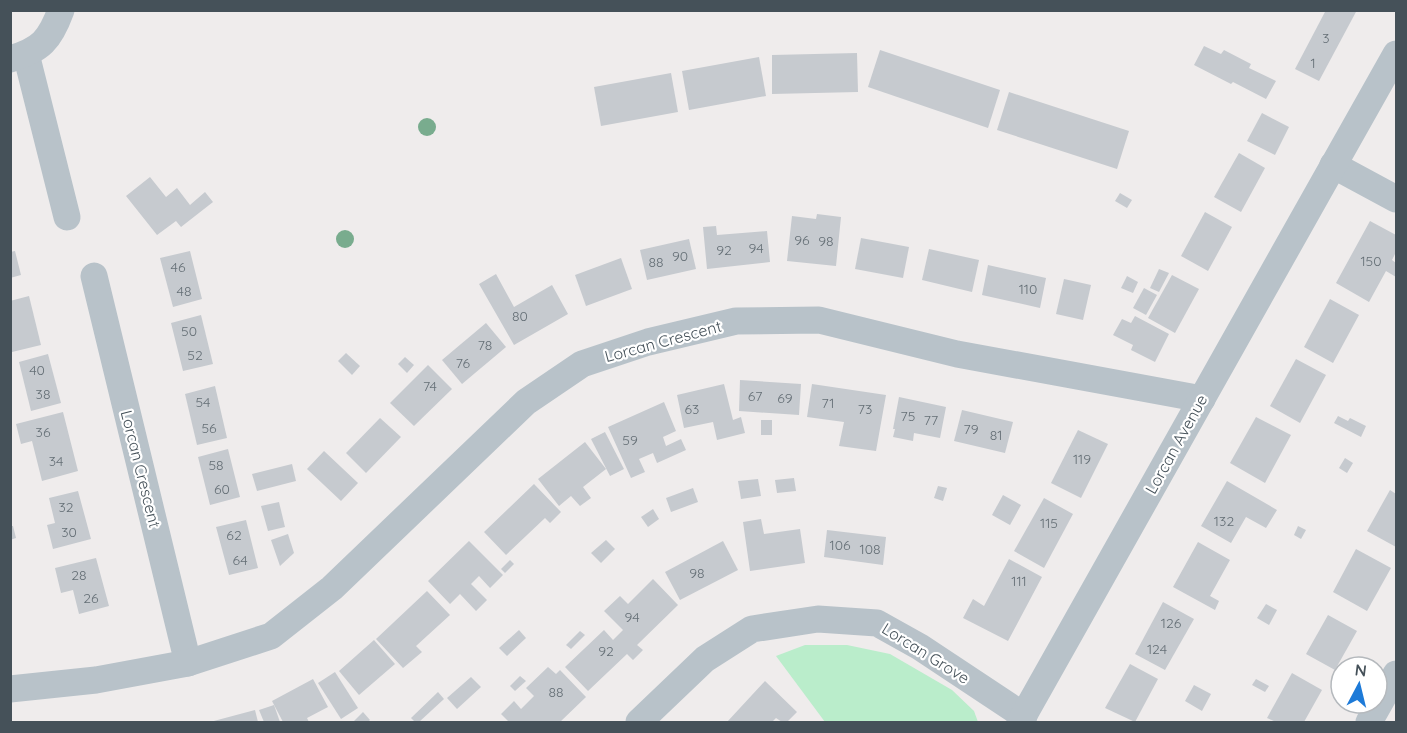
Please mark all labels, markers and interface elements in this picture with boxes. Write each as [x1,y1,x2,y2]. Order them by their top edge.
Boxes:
house number: 3 [1322,29,1330,47]
house number: 1 [1310,54,1316,72]
house number: 96 [794,231,810,249]
house number: 98 [818,232,834,250]
house number: 94 [748,239,764,257]
house number: 92 [716,241,732,259]
house number: 90 [672,247,688,265]
house number: 150 [1360,252,1382,270]
house number: 88 [648,253,664,271]
house number: 46 [171,258,186,276]
house number: 110 [1019,280,1037,298]
house number: 48 [177,282,191,300]
house number: 80 [512,307,528,325]
street label: Lorcan Crescent [602,316,724,366]
house number: 50 [181,322,197,340]
house number: 78 [478,336,492,354]
house number: 52 [187,346,203,364]
house number: 76 [456,354,471,372]
house number: 40 [29,361,45,379]
house number: 74 [423,377,437,395]
house number: 38 [36,385,50,403]
house number: 67 [748,387,762,405]
house number: 69 [777,389,793,407]
street label: Lorcan Avenue [1141,391,1211,497]
house number: 54 [195,393,211,411]
house number: 71 [821,394,835,412]
house number: 63 [685,400,699,418]
house number: 73 [858,400,872,418]
house number: 75 [901,407,915,425]
street label: Lorcan Crescent [117,408,165,530]
house number: 77 [924,411,938,429]
house number: 56 [201,419,217,437]
house number: 79 [964,420,979,438]
house number: 36 [36,423,51,441]
house number: 81 [990,426,1002,444]
house number: 59 [622,431,638,449]
house number: 119 [1073,450,1091,468]
house number: 34 [49,452,63,470]
house number: 58 [208,456,224,474]
house number: 60 [214,480,230,498]
house number: 32 [58,498,74,516]
house number: 132 [1214,512,1234,530]
house number: 115 [1040,514,1058,532]
house number: 30 [61,523,77,541]
house number: 62 [226,526,242,544]
house number: 106 [829,536,851,554]
house number: 108 [859,540,881,558]
house number: 64 [232,551,248,569]
house number: 98 [689,564,705,582]
house number: 28 [71,566,87,584]
house number: 111 [1011,572,1027,590]
house number: 26 [83,589,99,607]
house number: 94 [624,608,640,626]
house number: 126 [1161,614,1182,632]
street label: Lorcan Grove [878,618,974,688]
house number: 124 [1147,640,1167,658]
house number: 92 [598,642,614,660]
north arrow [1329,655,1389,715]
text: N [1354,659,1368,681]
house number: 88 [548,683,564,701]

